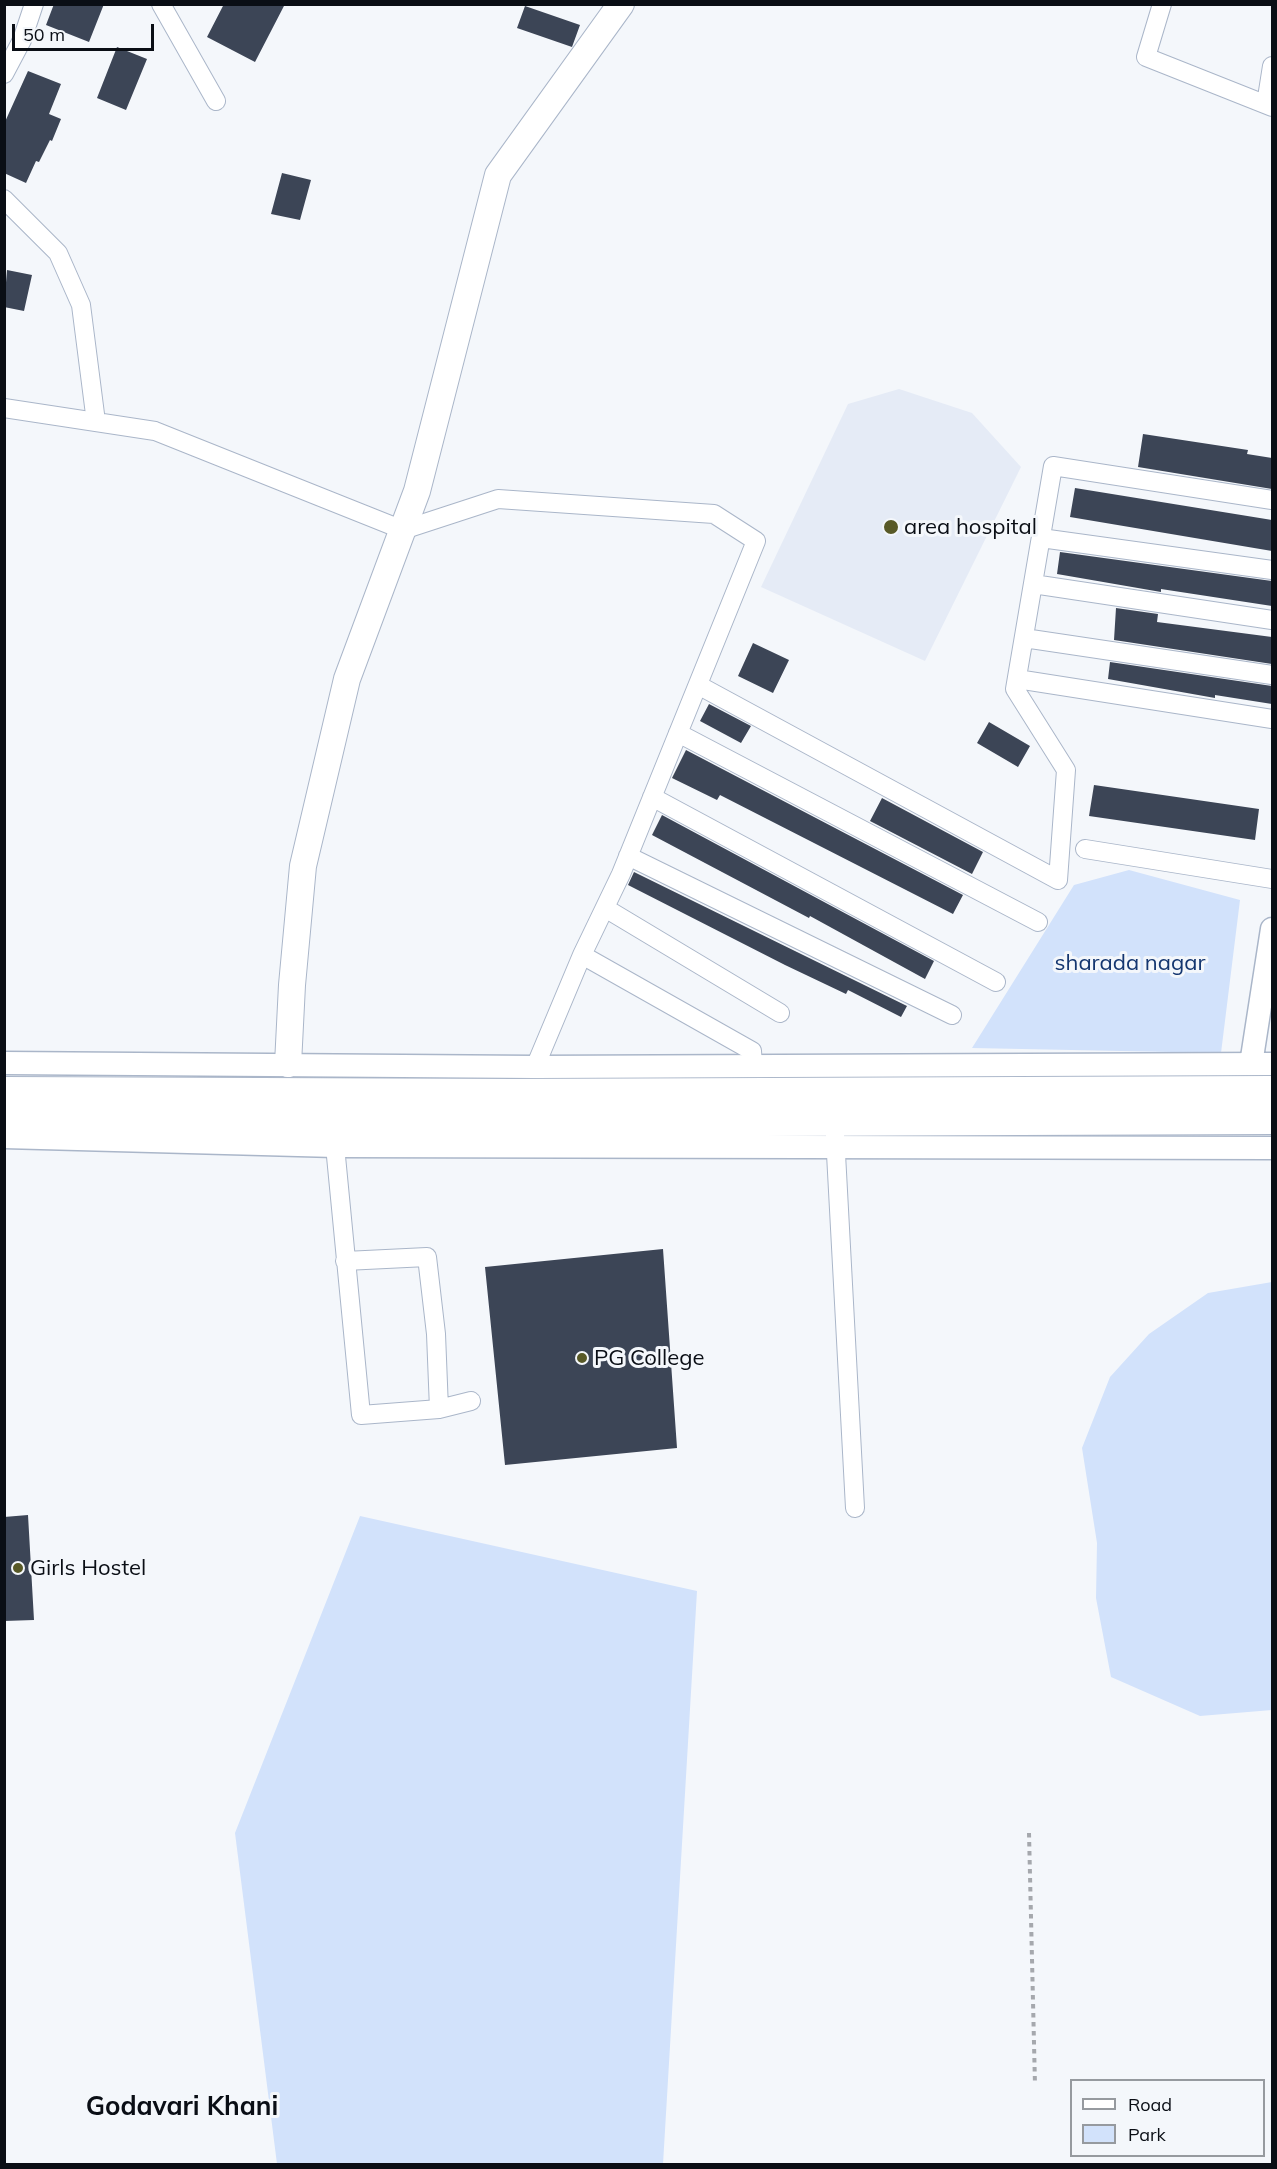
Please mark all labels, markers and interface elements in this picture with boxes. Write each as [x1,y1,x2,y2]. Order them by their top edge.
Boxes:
scale bar [15,12,158,50]
text: 50 m [23,23,65,46]
place label: area hospital [904,514,1037,540]
marker: area hospital [882,518,900,536]
park label: sharada nagar [1055,950,1205,976]
place label: PG College [594,1345,704,1371]
marker: PG College [575,1351,589,1365]
place label: Girls Hostel [30,1555,146,1581]
marker: Girls Hostel [11,1561,25,1575]
legend [1070,2079,1265,2157]
district label: Godavari Khani [86,2091,278,2123]
text: Road [1128,2093,1172,2116]
text: Park [1128,2123,1166,2146]

